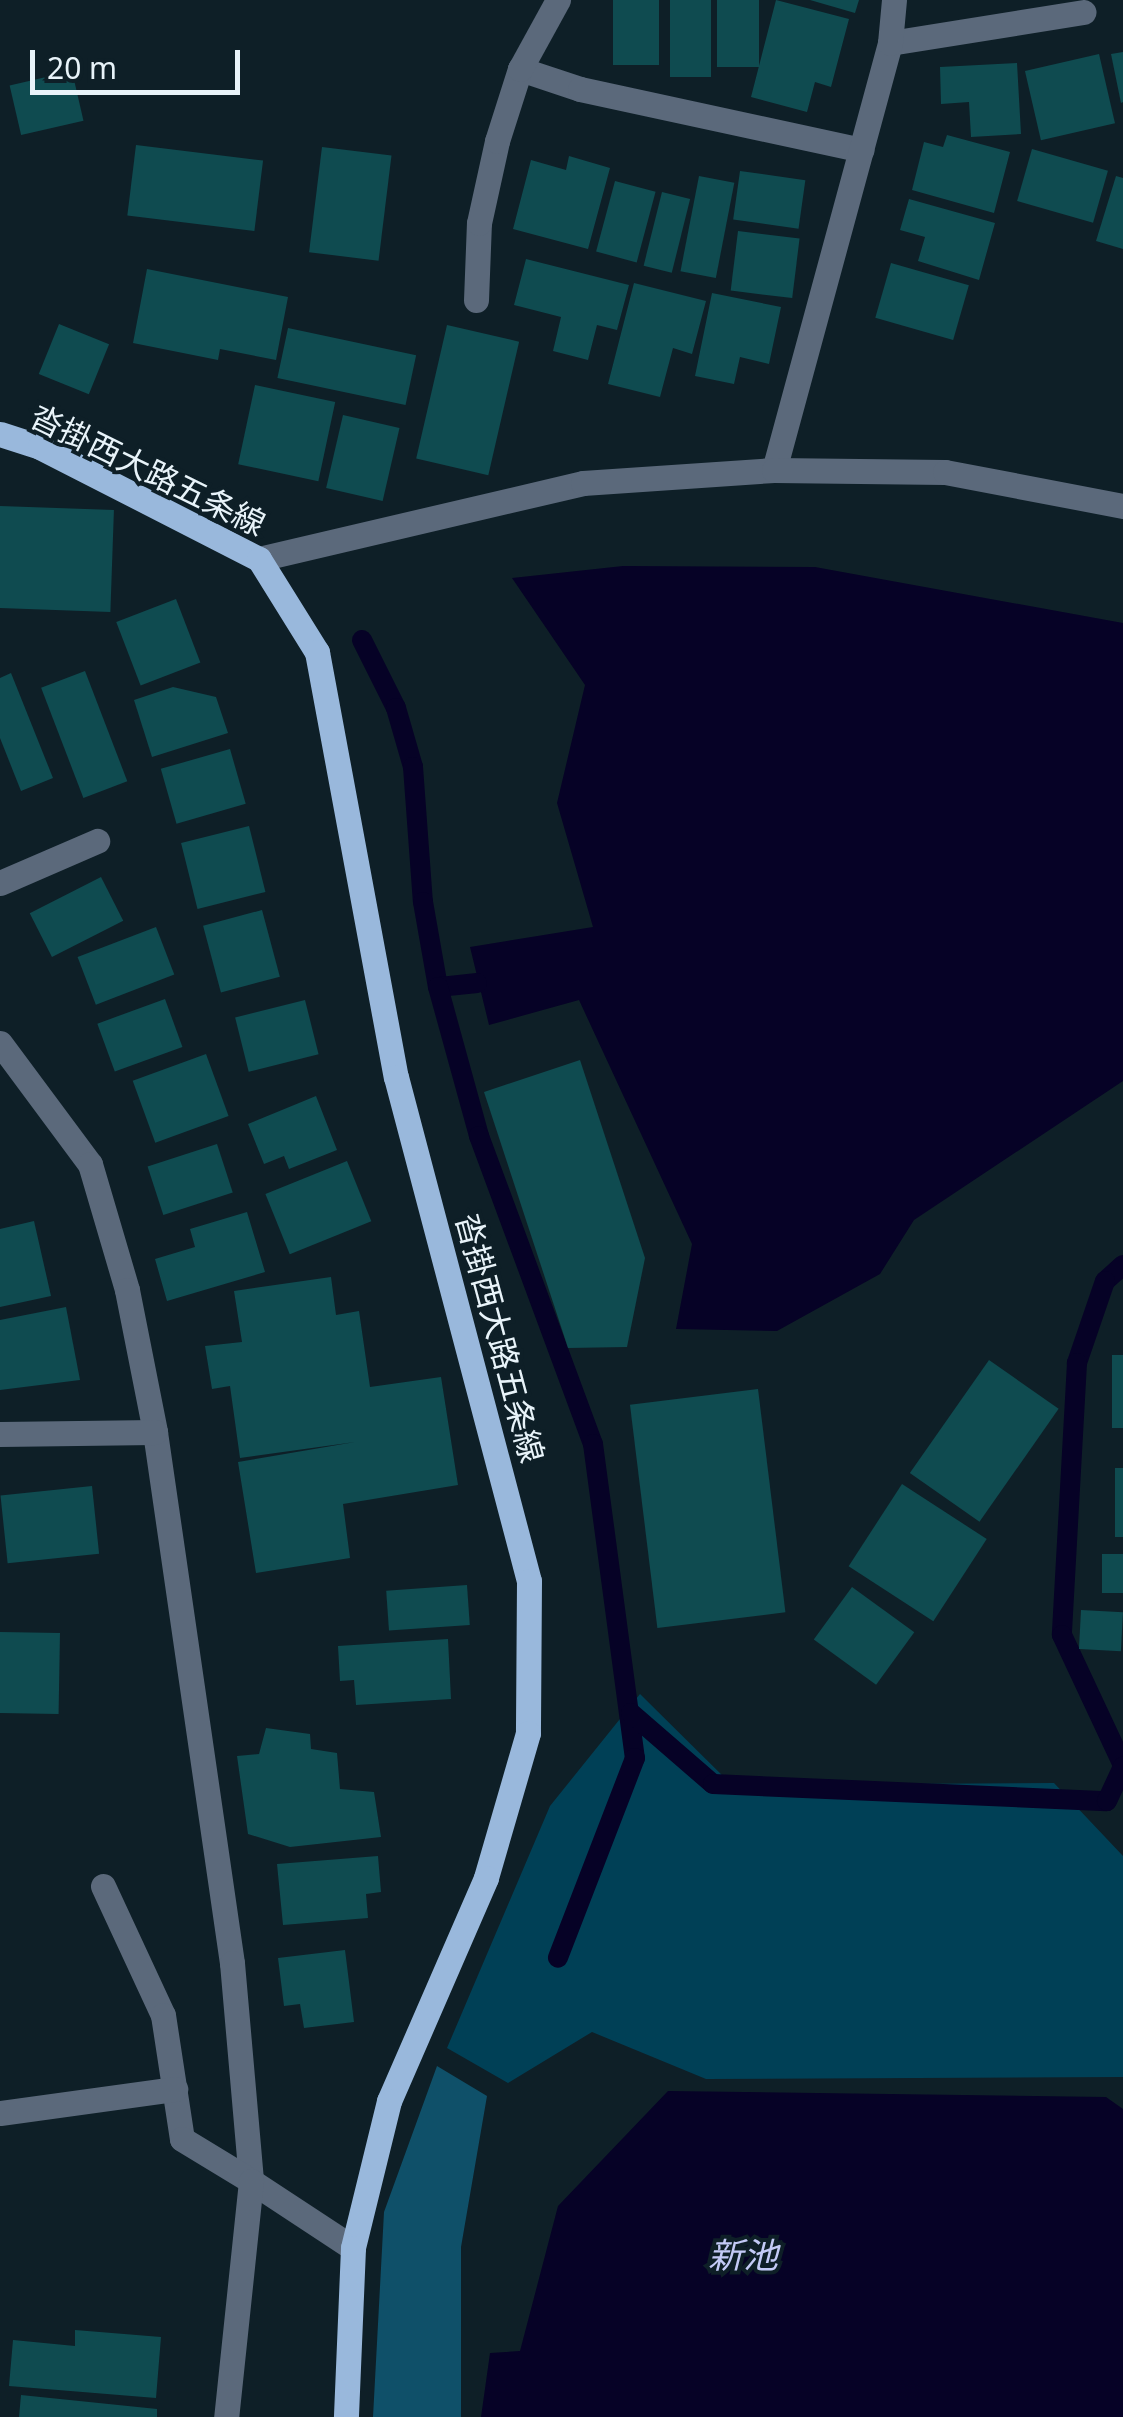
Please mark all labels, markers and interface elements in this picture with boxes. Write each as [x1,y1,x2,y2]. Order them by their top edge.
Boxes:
scale bar [35,30,245,92]
text: 20 m [47,47,117,88]
street label: 沓掛西大路五条線 [25,397,271,543]
street label: 沓掛西大路五条線 [448,1209,552,1467]
water label: 新池 [708,2234,778,2276]

